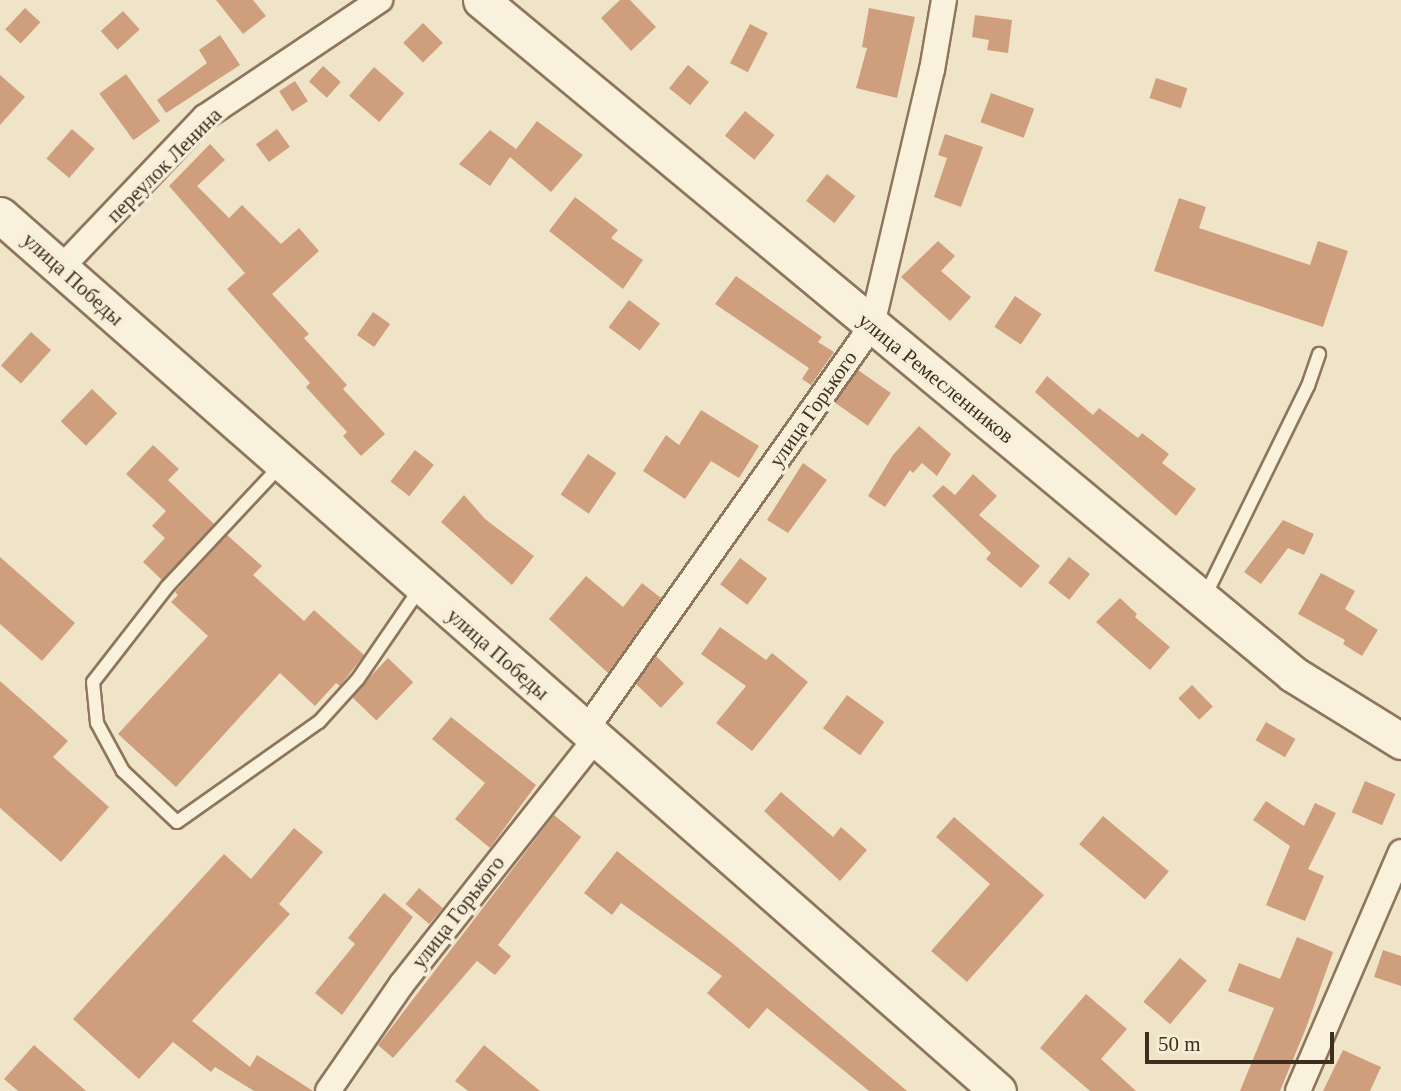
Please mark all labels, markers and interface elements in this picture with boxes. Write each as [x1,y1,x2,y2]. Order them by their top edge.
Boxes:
street label: переулок Ленина [101,102,227,228]
street label: улица Победы [17,227,129,331]
street label: улица Ремесленников [853,307,1019,449]
street label: улица Горького [764,346,862,472]
street label: улица Победы [442,603,554,705]
street label: улица Горького [406,851,510,973]
scale bar [1149,1018,1338,1062]
text: 50 m [1158,1032,1201,1056]

